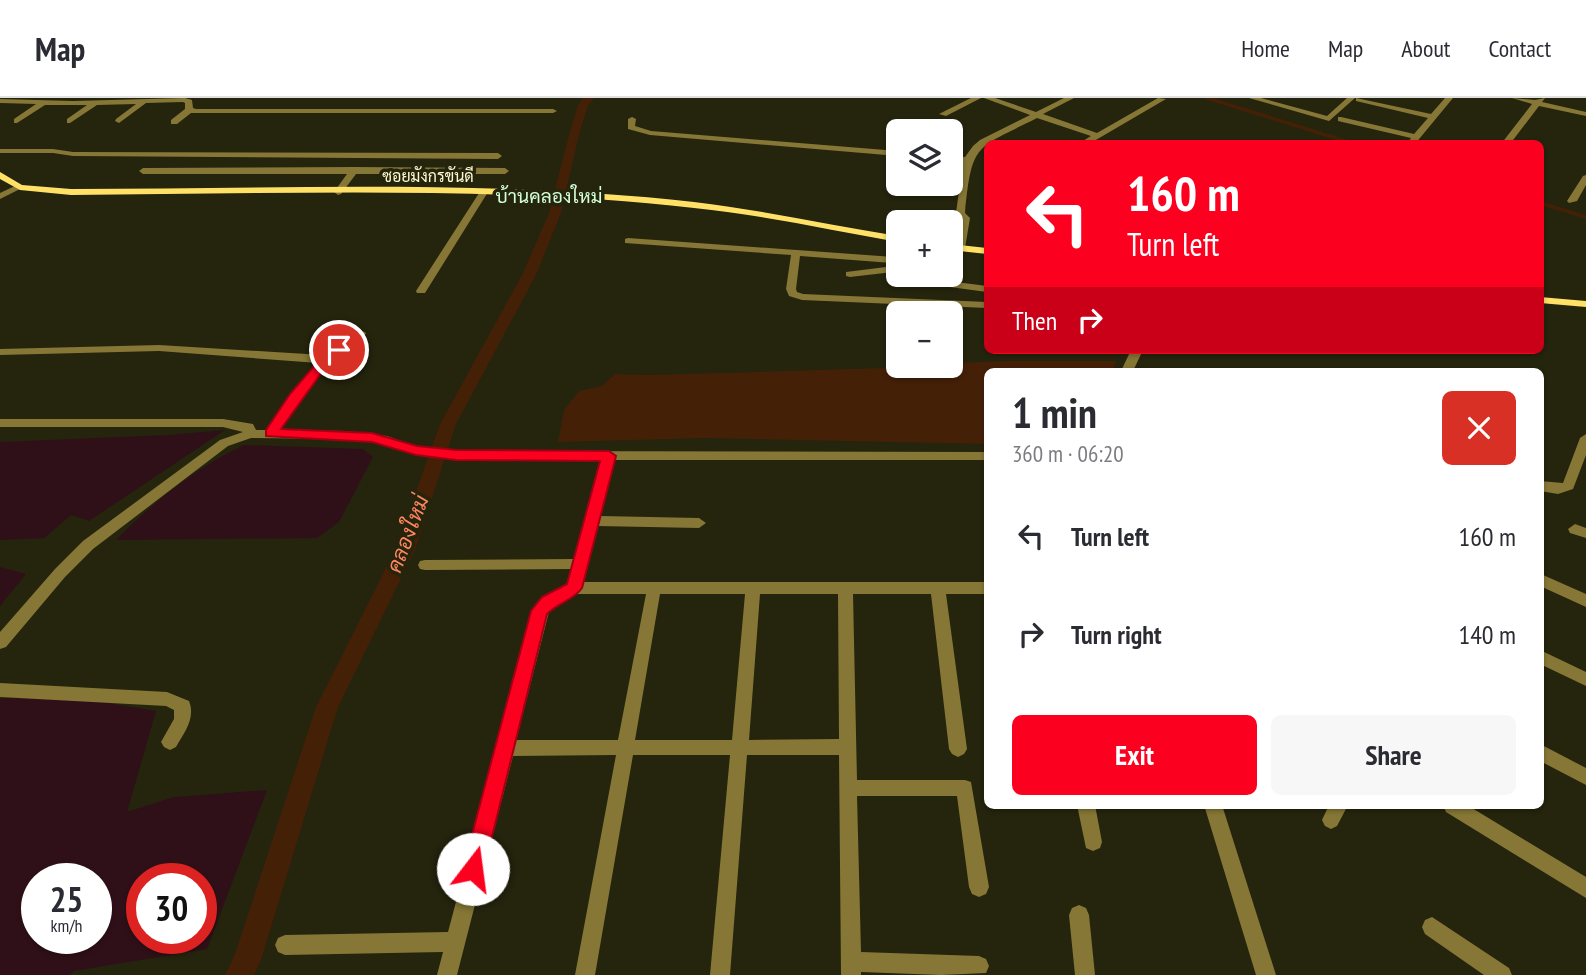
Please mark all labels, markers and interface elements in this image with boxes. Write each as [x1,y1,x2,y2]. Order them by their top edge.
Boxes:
text: Map [35,27,85,70]
text: Home [1241,33,1290,64]
text: Map [1328,33,1363,64]
text: About [1401,33,1450,64]
text: Contact [1488,33,1551,64]
map controls [886,119,963,378]
button: layers [886,119,963,196]
text: 160 m [1127,161,1240,225]
street label: ซอยมังกรขันดี [382,165,474,186]
icon: left [1012,168,1103,259]
district label: บ้านคลองใหม่ [496,184,602,208]
button: + [886,210,963,287]
text: Turn left [1127,223,1219,265]
button: − [886,301,963,378]
icon: right [1071,301,1109,339]
text: Then [1012,304,1057,337]
pin [309,320,369,380]
icon: arrive [320,331,358,369]
text: 1 min [1012,385,1097,440]
button: close [1442,391,1516,465]
text: 360 m · 06:20 [1012,439,1124,468]
water label: คลองใหม่ [380,490,435,577]
icon: left [1012,517,1050,555]
text: Turn left [1071,520,1149,553]
text: 160 m [1458,520,1516,553]
icon: right [1012,615,1050,653]
text: Turn right [1071,618,1162,651]
text: 140 m [1458,618,1516,651]
button: Exit [1012,715,1257,795]
button: Share [1271,715,1516,795]
position arrow [436,832,510,906]
speed limit sign: 30 [126,863,217,954]
text: 25 [50,876,83,922]
text: km/h [51,914,82,937]

